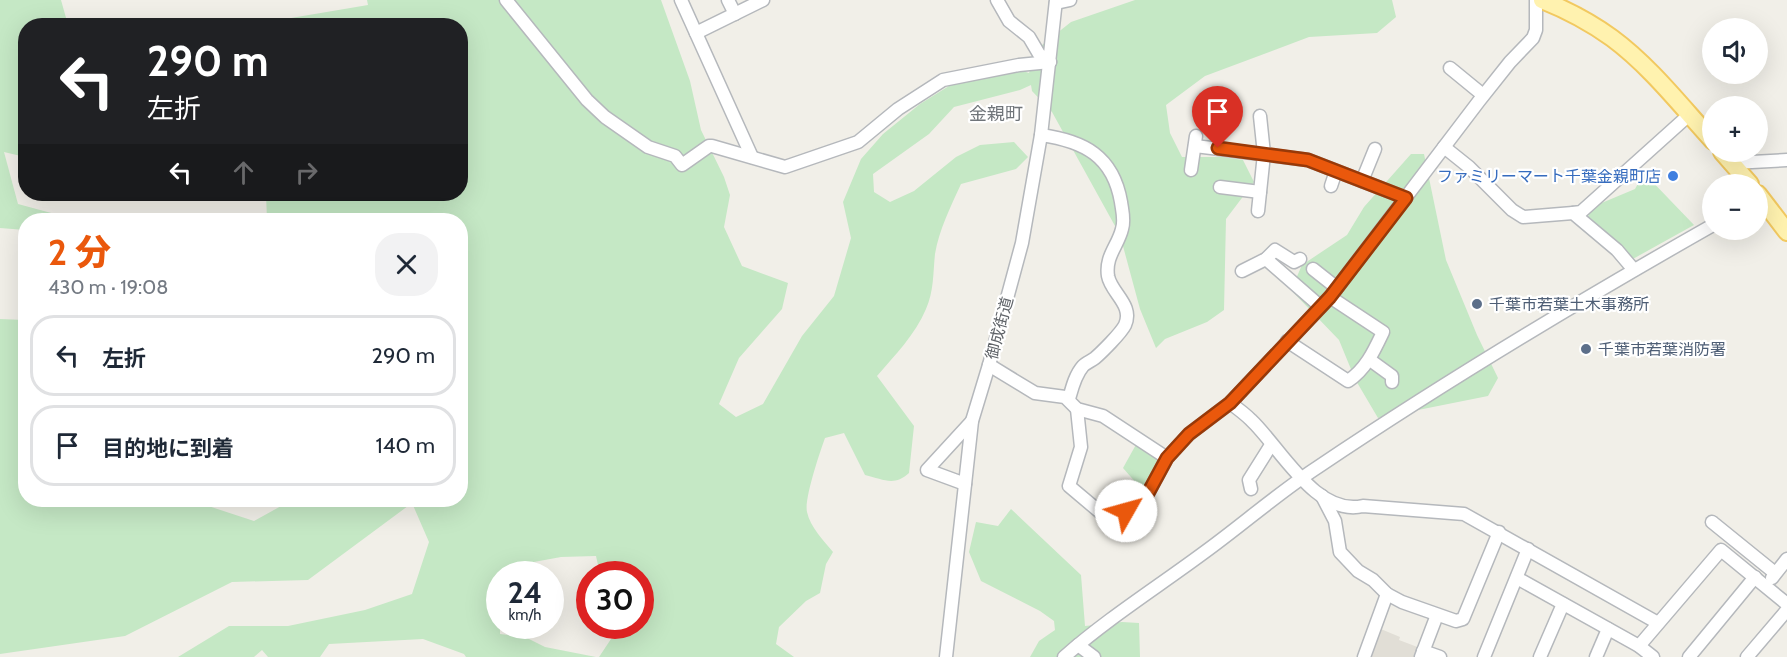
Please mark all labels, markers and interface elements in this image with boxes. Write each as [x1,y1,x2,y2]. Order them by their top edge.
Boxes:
map controls [1702,18,1768,240]
button: sound [1702,18,1768,84]
text: 290 m [147,35,268,87]
icon: left [48,42,126,120]
pin [1192,86,1243,148]
text: 左折 [147,92,201,125]
icon: arrive [1201,95,1234,128]
button: + [1702,96,1768,162]
district label: 金親町 [969,103,1023,125]
icon: left [164,156,197,189]
icon: ahead [227,156,260,189]
icon: right [290,156,323,189]
place label: ファミリーマート千葉金親町店 [1437,167,1661,186]
marker: ファミリーマート千葉金親町店 [1666,169,1680,183]
button: − [1702,174,1768,240]
text: 2 分 [48,230,111,274]
button: close [375,233,438,296]
text: 430 m · 19:08 [48,275,168,299]
street label: 御成街道 [982,295,1017,362]
place label: 千葉市若葉土木事務所 [1489,295,1649,314]
marker: 千葉市若葉土木事務所 [1470,297,1484,311]
icon: left [51,339,84,372]
place label: 千葉市若葉消防署 [1598,340,1726,359]
text: 290 m [371,342,435,369]
marker: 千葉市若葉消防署 [1579,342,1593,356]
text: 左折 [102,345,146,372]
icon: arrive [51,429,84,462]
text: 140 m [376,432,435,459]
text: 目的地に到着 [102,435,234,462]
position arrow [1094,479,1158,543]
speed limit sign: 30 [576,561,654,639]
text: 24 [508,574,542,611]
text: km/h [509,606,541,624]

